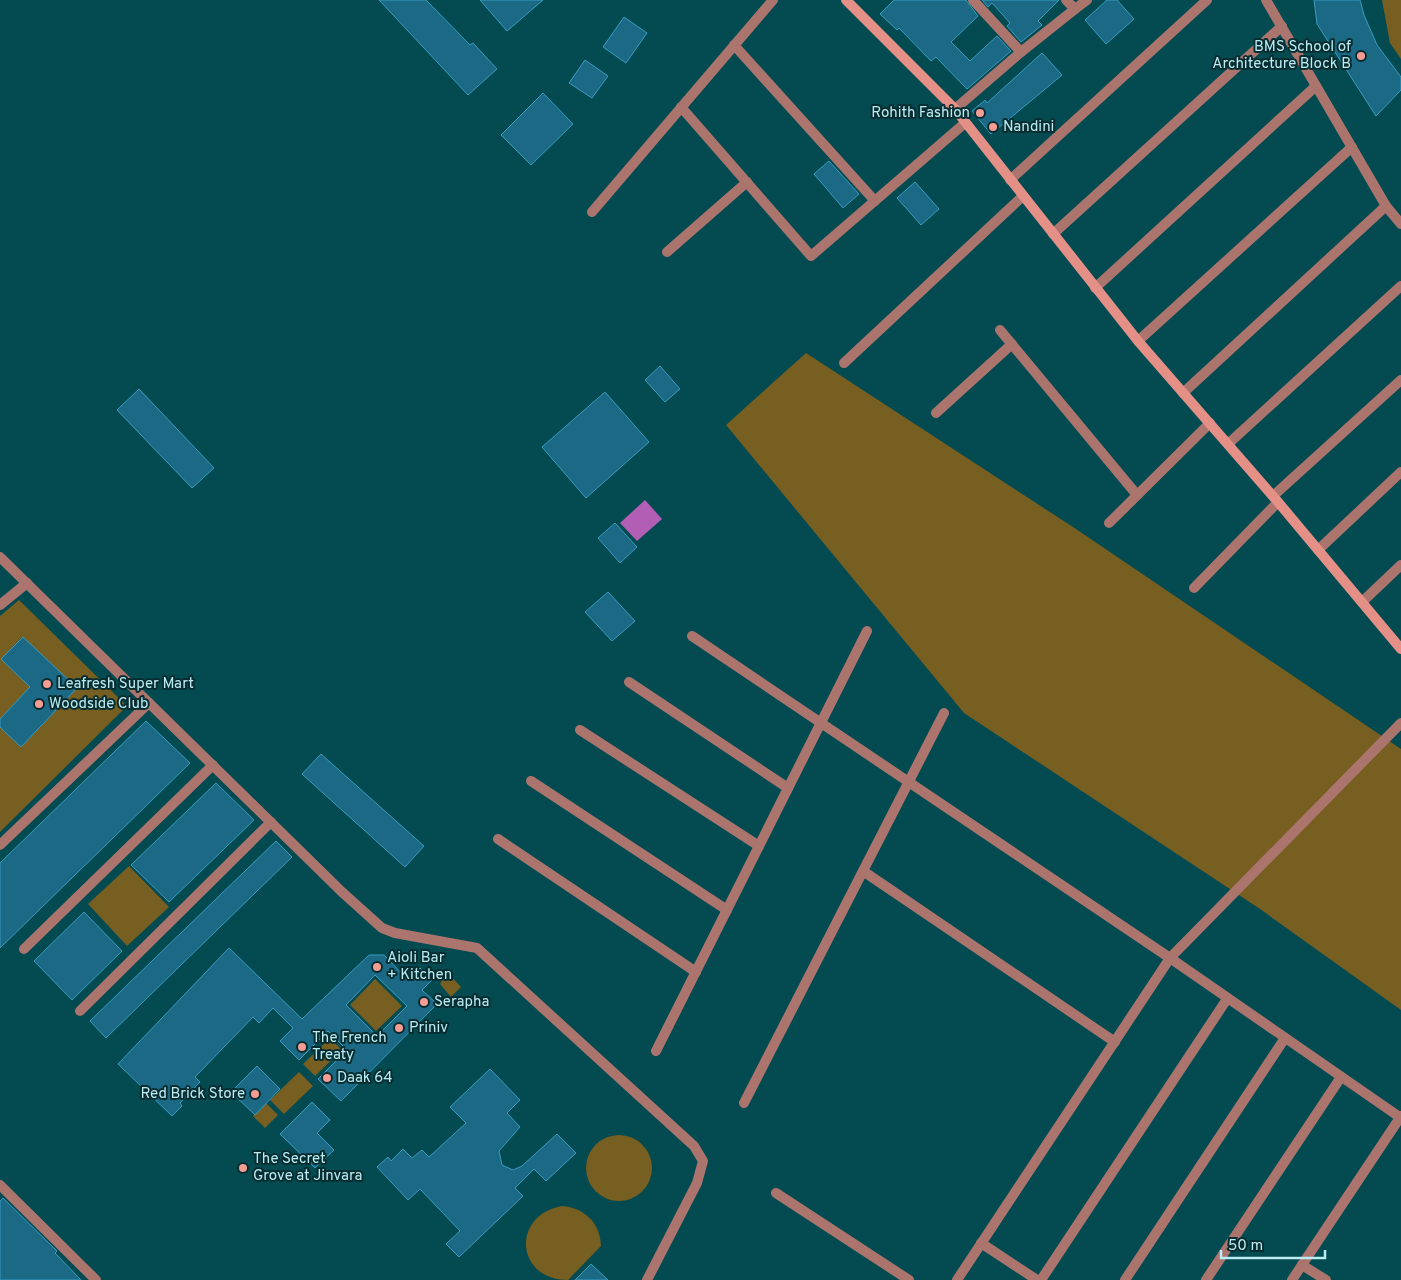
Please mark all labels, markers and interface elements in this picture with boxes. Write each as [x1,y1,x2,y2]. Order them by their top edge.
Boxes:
place label: BMS School of Architecture Block B [1212,38,1351,74]
marker: BMS School of Architecture Block B [1355,50,1367,62]
place label: Rohith Fashion [871,104,970,123]
marker: Rohith Fashion [974,107,986,119]
place label: Nandini [1003,118,1054,137]
marker: Nandini [987,121,999,133]
place label: Leafresh Super Mart [57,675,194,694]
marker: Leafresh Super Mart [41,678,53,690]
place label: Woodside Club [49,695,148,714]
marker: Woodside Club [33,698,45,710]
place label: Aioli Bar + Kitchen [387,949,452,985]
marker: Aioli Bar + Kitchen [371,961,383,973]
place label: Serapha [434,993,489,1012]
marker: Serapha [418,996,430,1008]
place label: Priniv [409,1019,448,1038]
marker: Priniv [393,1022,405,1034]
place label: The French Treaty [312,1029,387,1065]
marker: The French Treaty [296,1041,308,1053]
place label: Daak 64 [337,1069,393,1088]
marker: Daak 64 [321,1072,333,1084]
place label: Red Brick Store [141,1085,245,1104]
marker: Red Brick Store [249,1088,261,1100]
place label: The Secret Grove at Jinvara [253,1150,362,1186]
marker: The Secret Grove at Jinvara [237,1162,249,1174]
scale bar [1221,1228,1325,1260]
text: 50 m [1228,1237,1263,1256]

